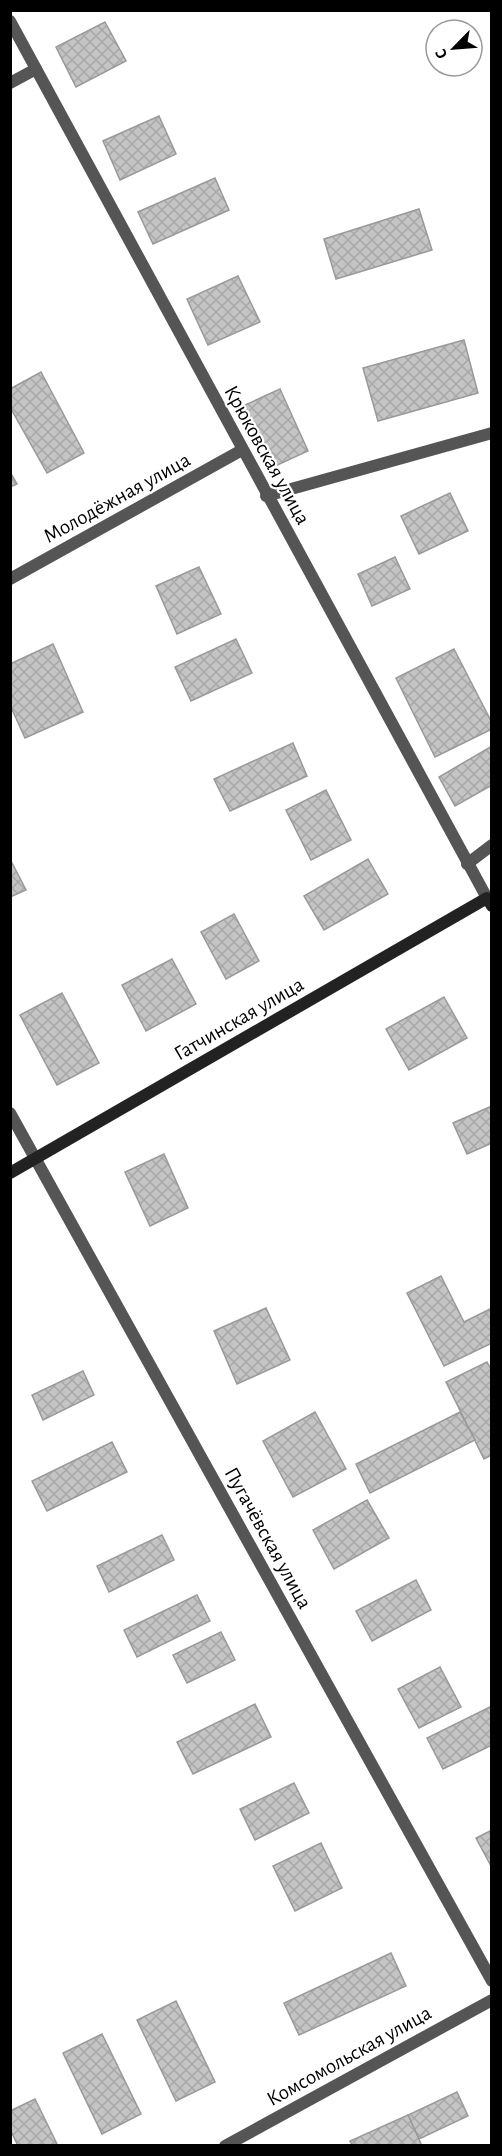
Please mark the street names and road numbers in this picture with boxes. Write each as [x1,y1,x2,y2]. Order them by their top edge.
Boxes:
street label: Крюковская улица [220,382,314,528]
street label: Молодёжная улица [40,449,194,547]
street label: Гатчинская улица [171,973,308,1065]
street label: Пугачёвская улица [220,1464,316,1613]
street label: Комсомольская улица [263,2002,435,2110]

